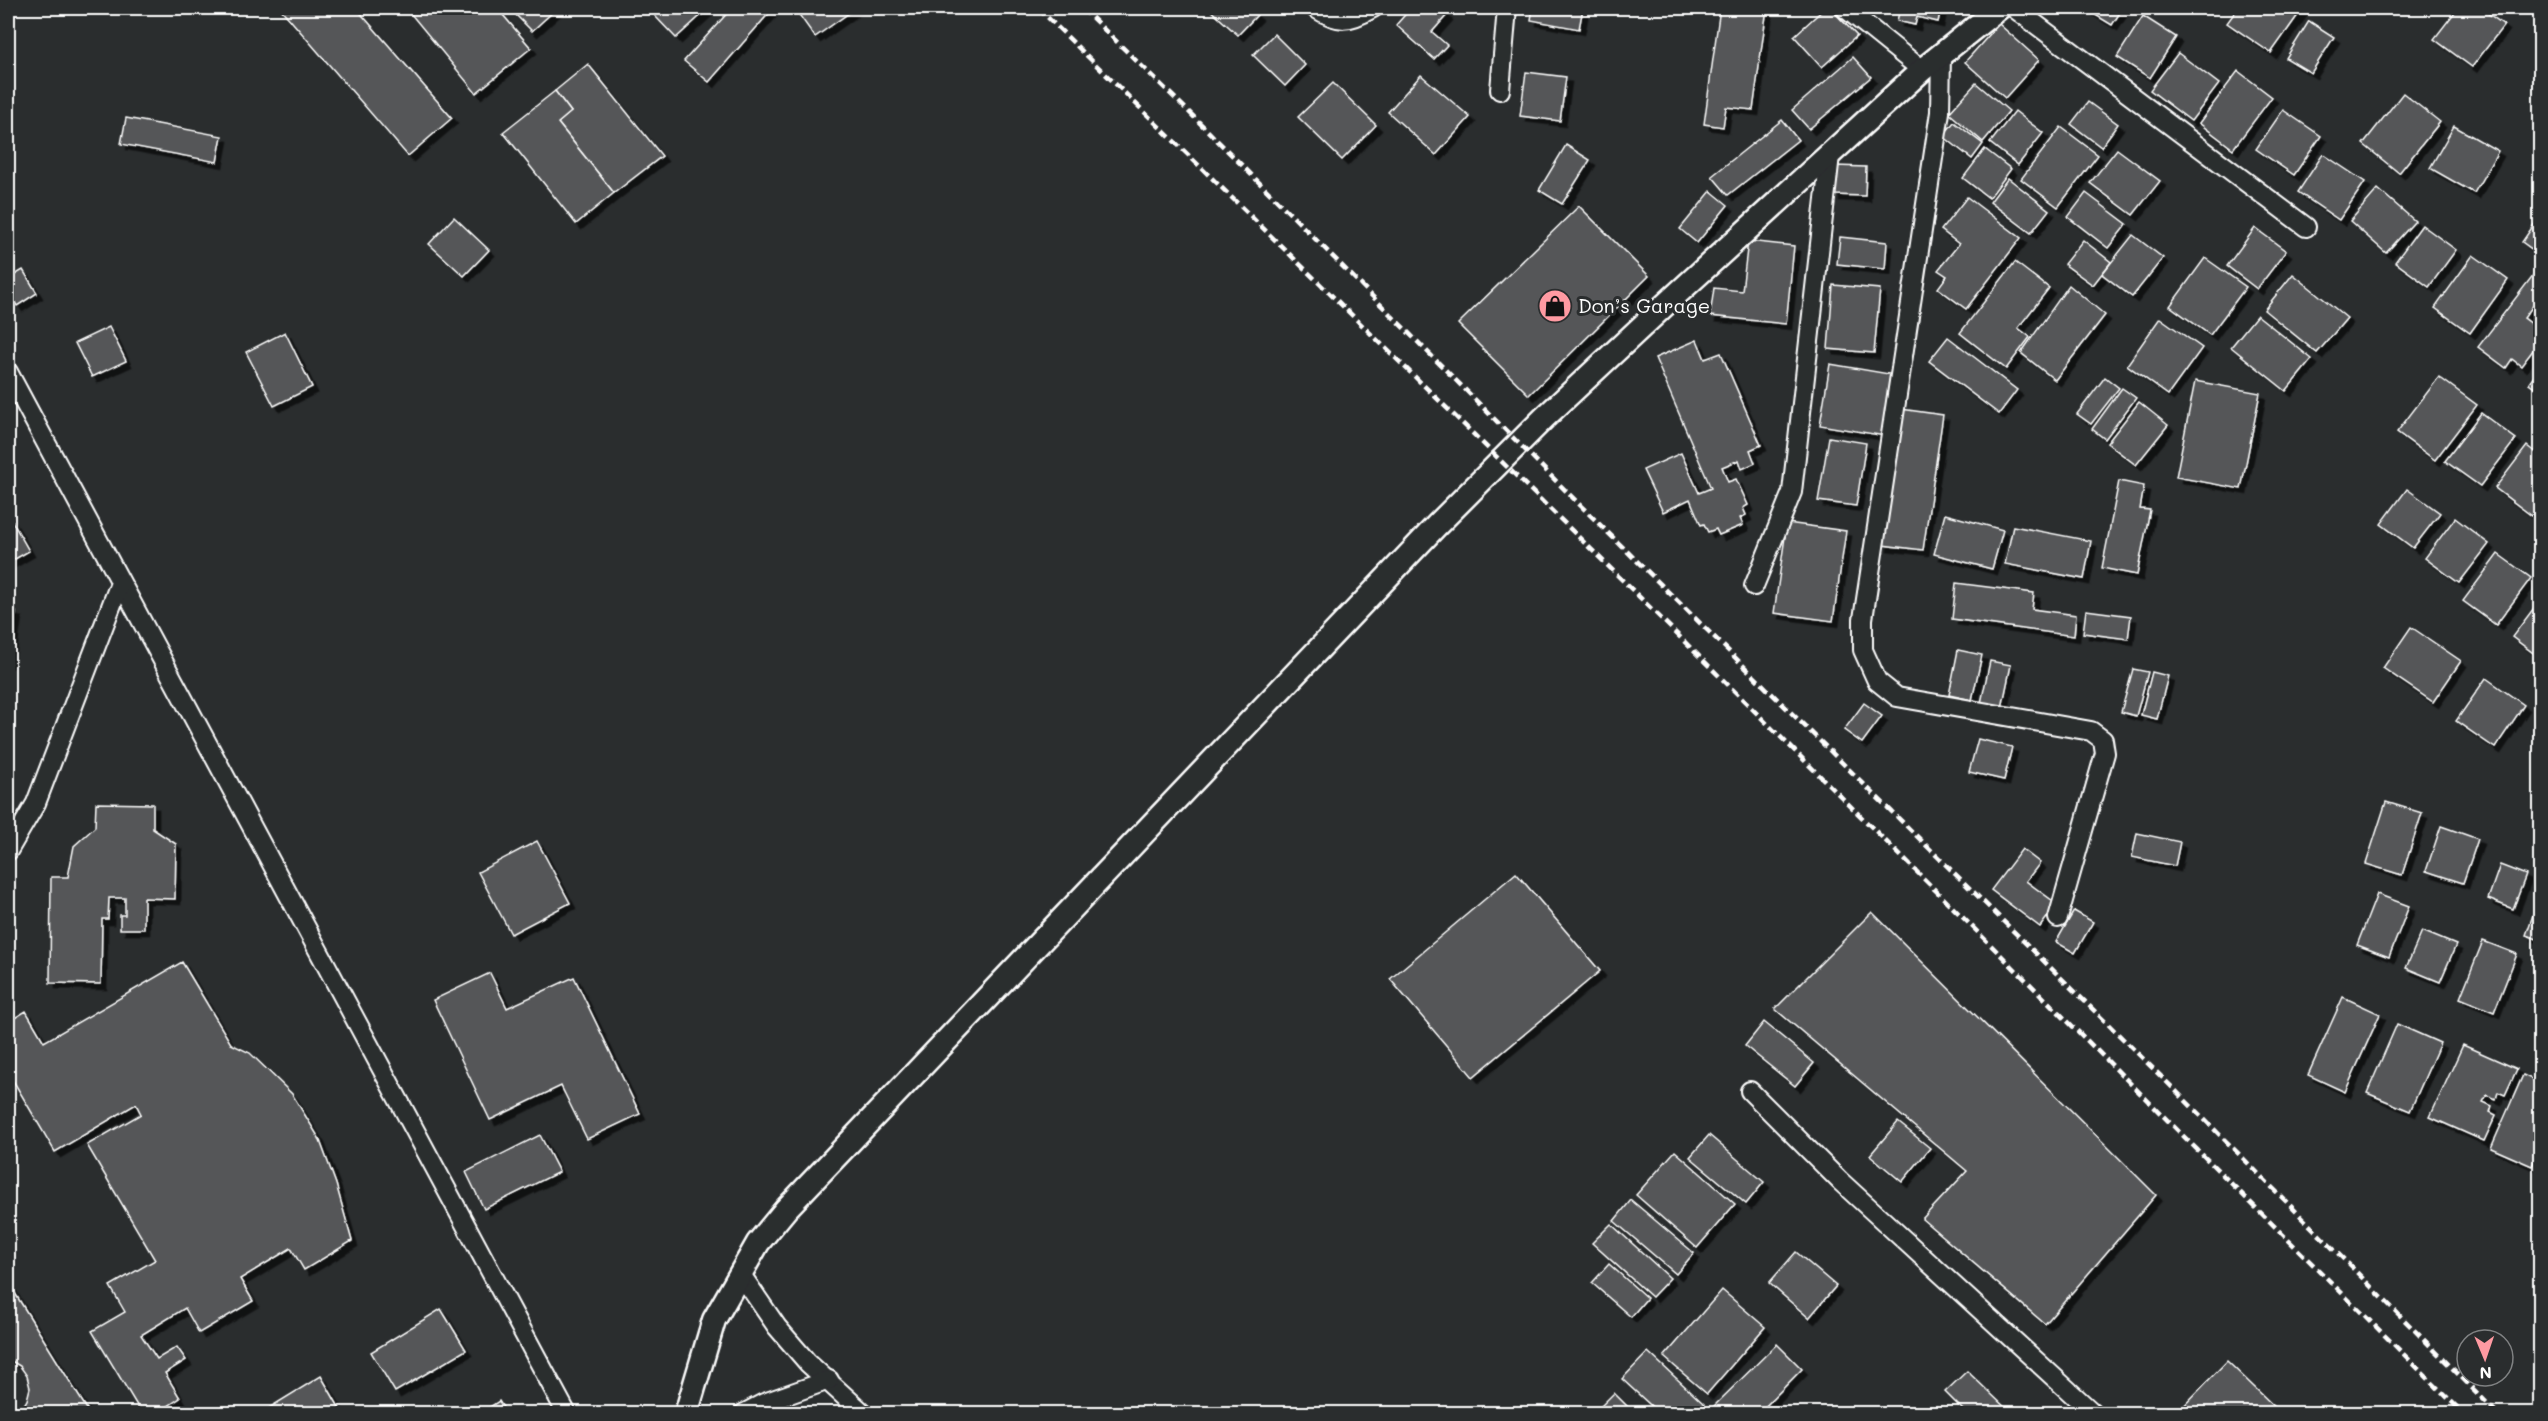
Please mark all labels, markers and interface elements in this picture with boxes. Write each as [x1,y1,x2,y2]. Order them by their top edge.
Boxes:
shop icon: Don’s Garage [1537,288,1573,324]
place label: Don’s Garage [1578,292,1710,318]
north arrow [2455,1328,2515,1388]
text: N [2479,1363,2492,1384]

